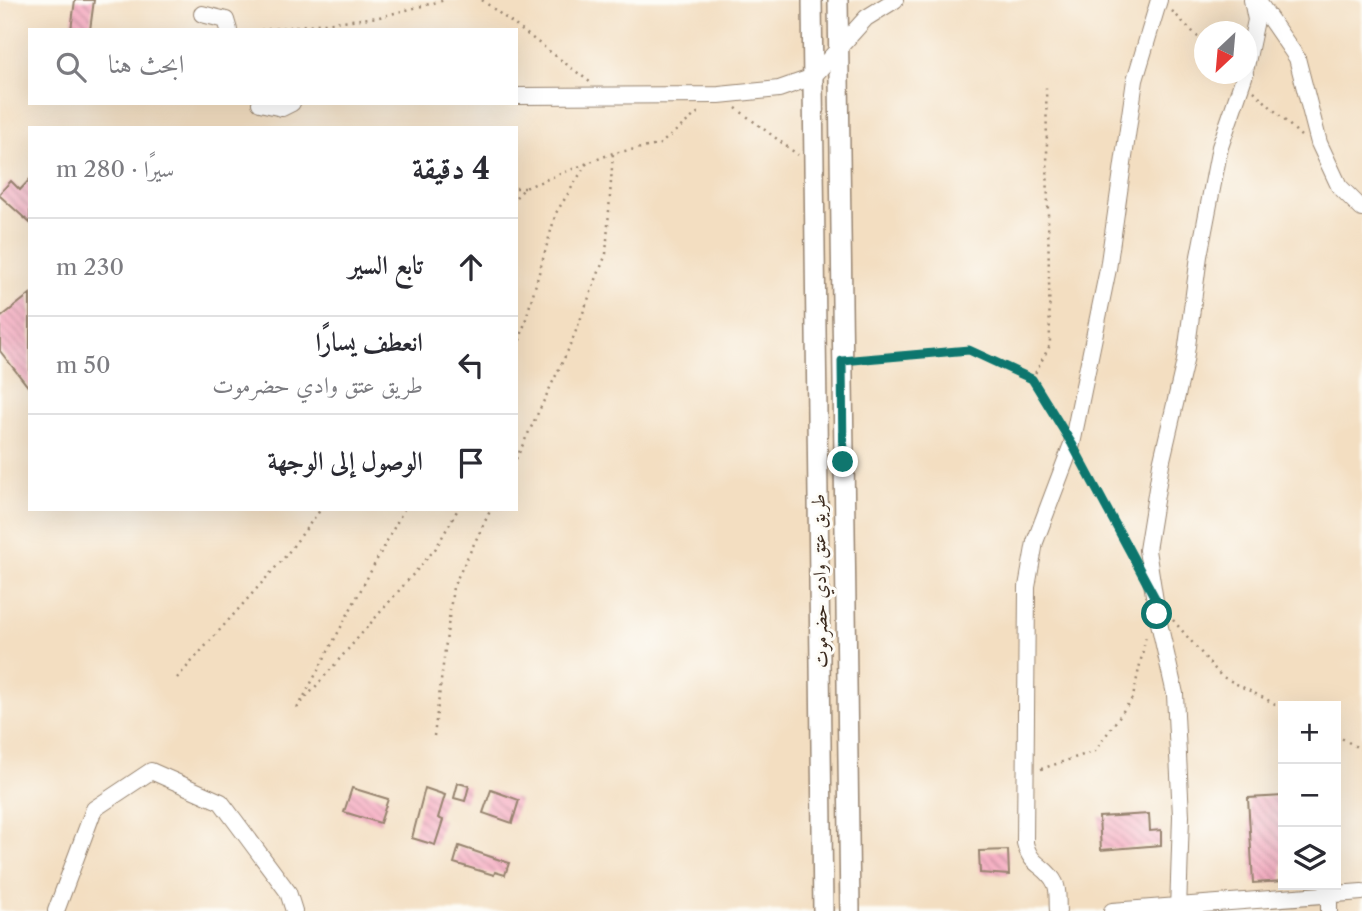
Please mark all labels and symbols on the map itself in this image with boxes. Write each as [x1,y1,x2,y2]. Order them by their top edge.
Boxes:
north arrow [1194,21,1257,84]
route end [827,446,858,477]
street label: طريق عتق وادي حضرموت [806,494,837,668]
route start [1141,598,1172,629]

